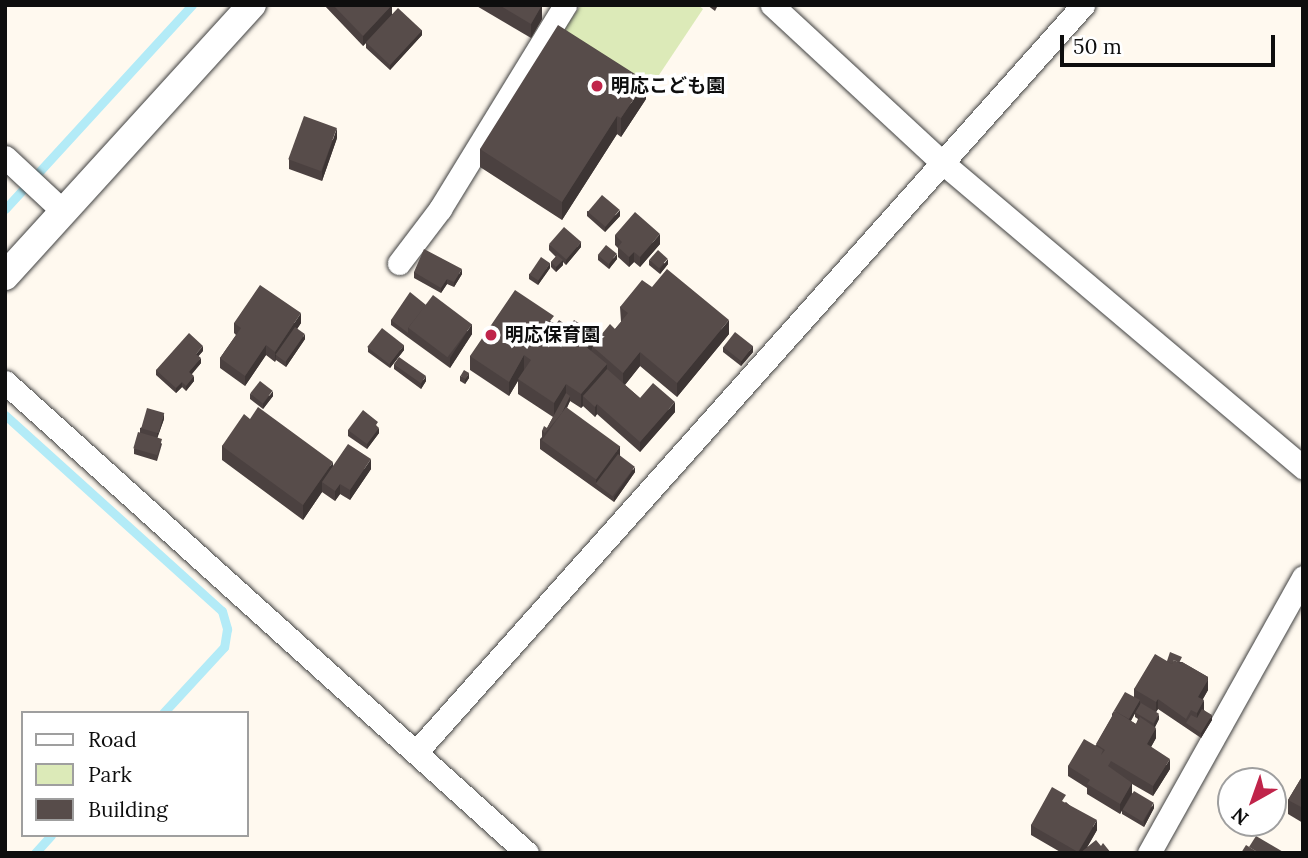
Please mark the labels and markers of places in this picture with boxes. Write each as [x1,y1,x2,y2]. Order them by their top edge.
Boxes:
place label: 明応こども園 [611,75,725,97]
marker: 明応こども園 [589,78,605,94]
place label: 明応保育園 [505,324,600,346]
marker: 明応保育園 [483,327,499,343]

